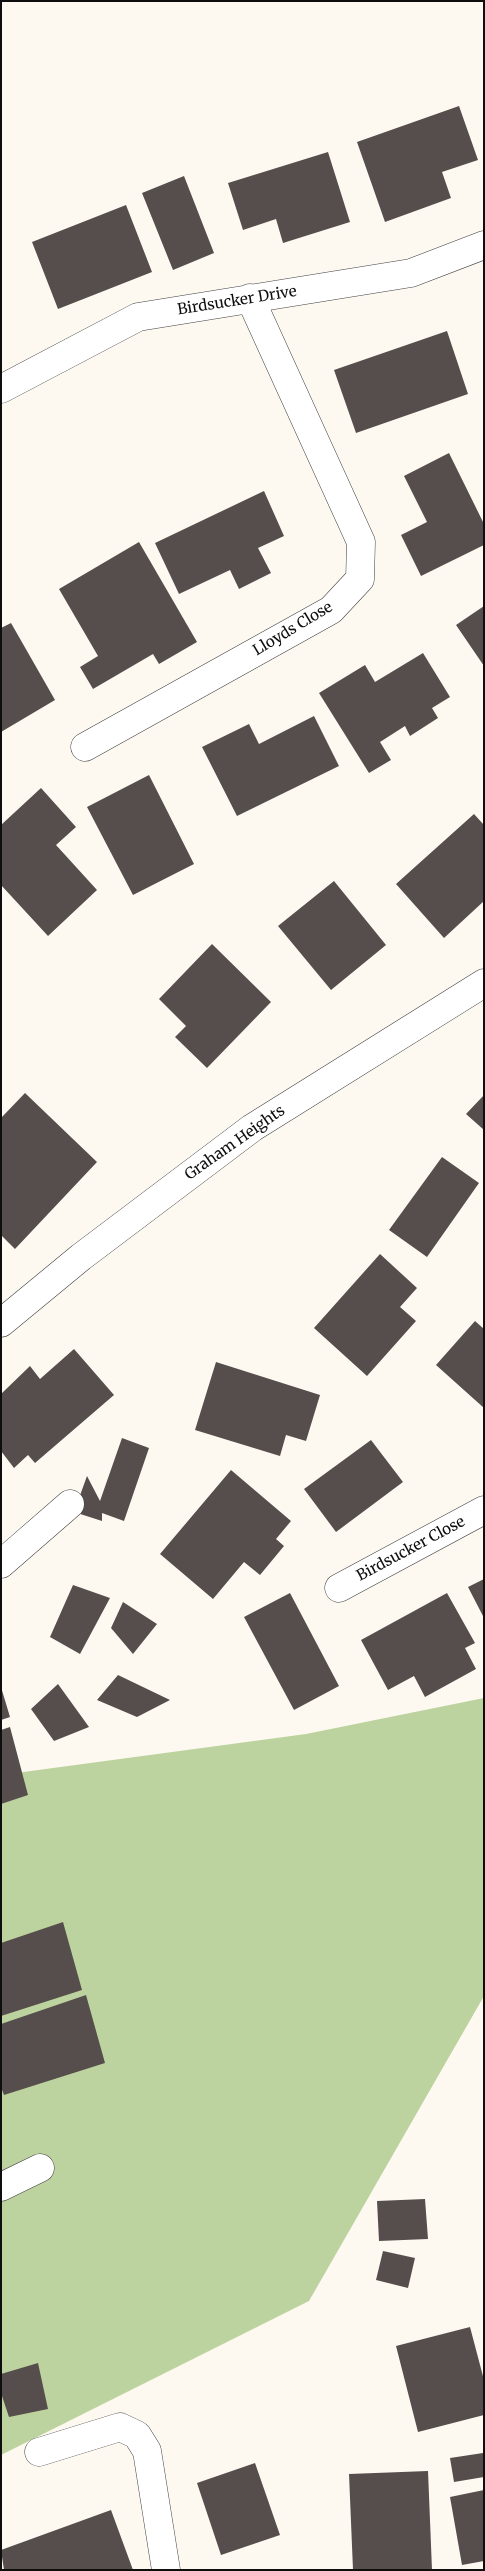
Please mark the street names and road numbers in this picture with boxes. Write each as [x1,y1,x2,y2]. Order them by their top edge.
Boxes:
street label: Birdsucker Drive [176,283,298,319]
street label: Lloyds Close [250,598,336,660]
street label: Graham Heights [182,1102,288,1184]
street label: Birdsucker Close [354,1513,468,1585]

